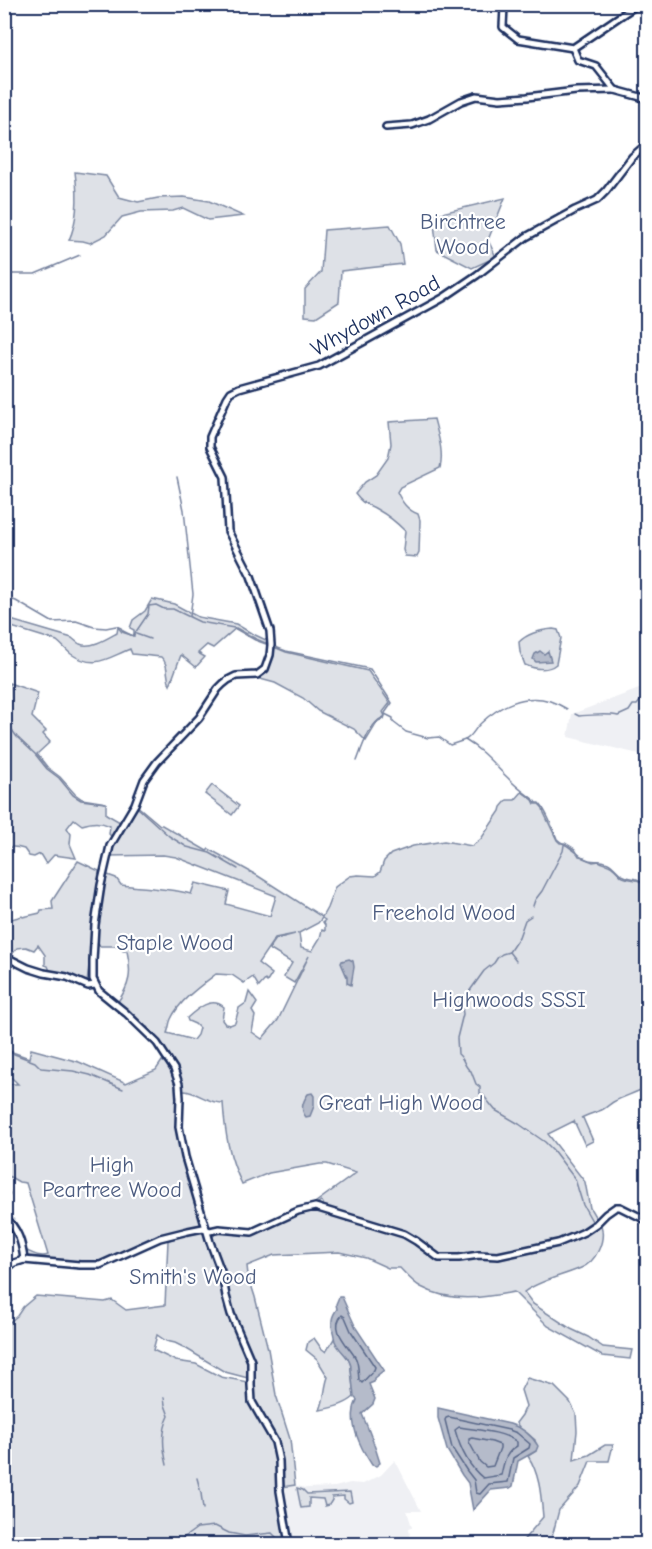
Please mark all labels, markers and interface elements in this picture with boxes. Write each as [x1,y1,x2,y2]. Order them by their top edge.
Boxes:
park label: Birchtree Wood [420,209,506,260]
street label: Whydown Road [306,270,445,362]
park label: Freehold Wood [372,900,516,926]
park label: Staple Wood [116,930,234,956]
park label: Highwoods SSSI [432,987,586,1013]
park label: Great High Wood [319,1090,483,1116]
park label: High Peartree Wood [42,1152,182,1203]
park label: Smith's Wood [129,1264,257,1290]

